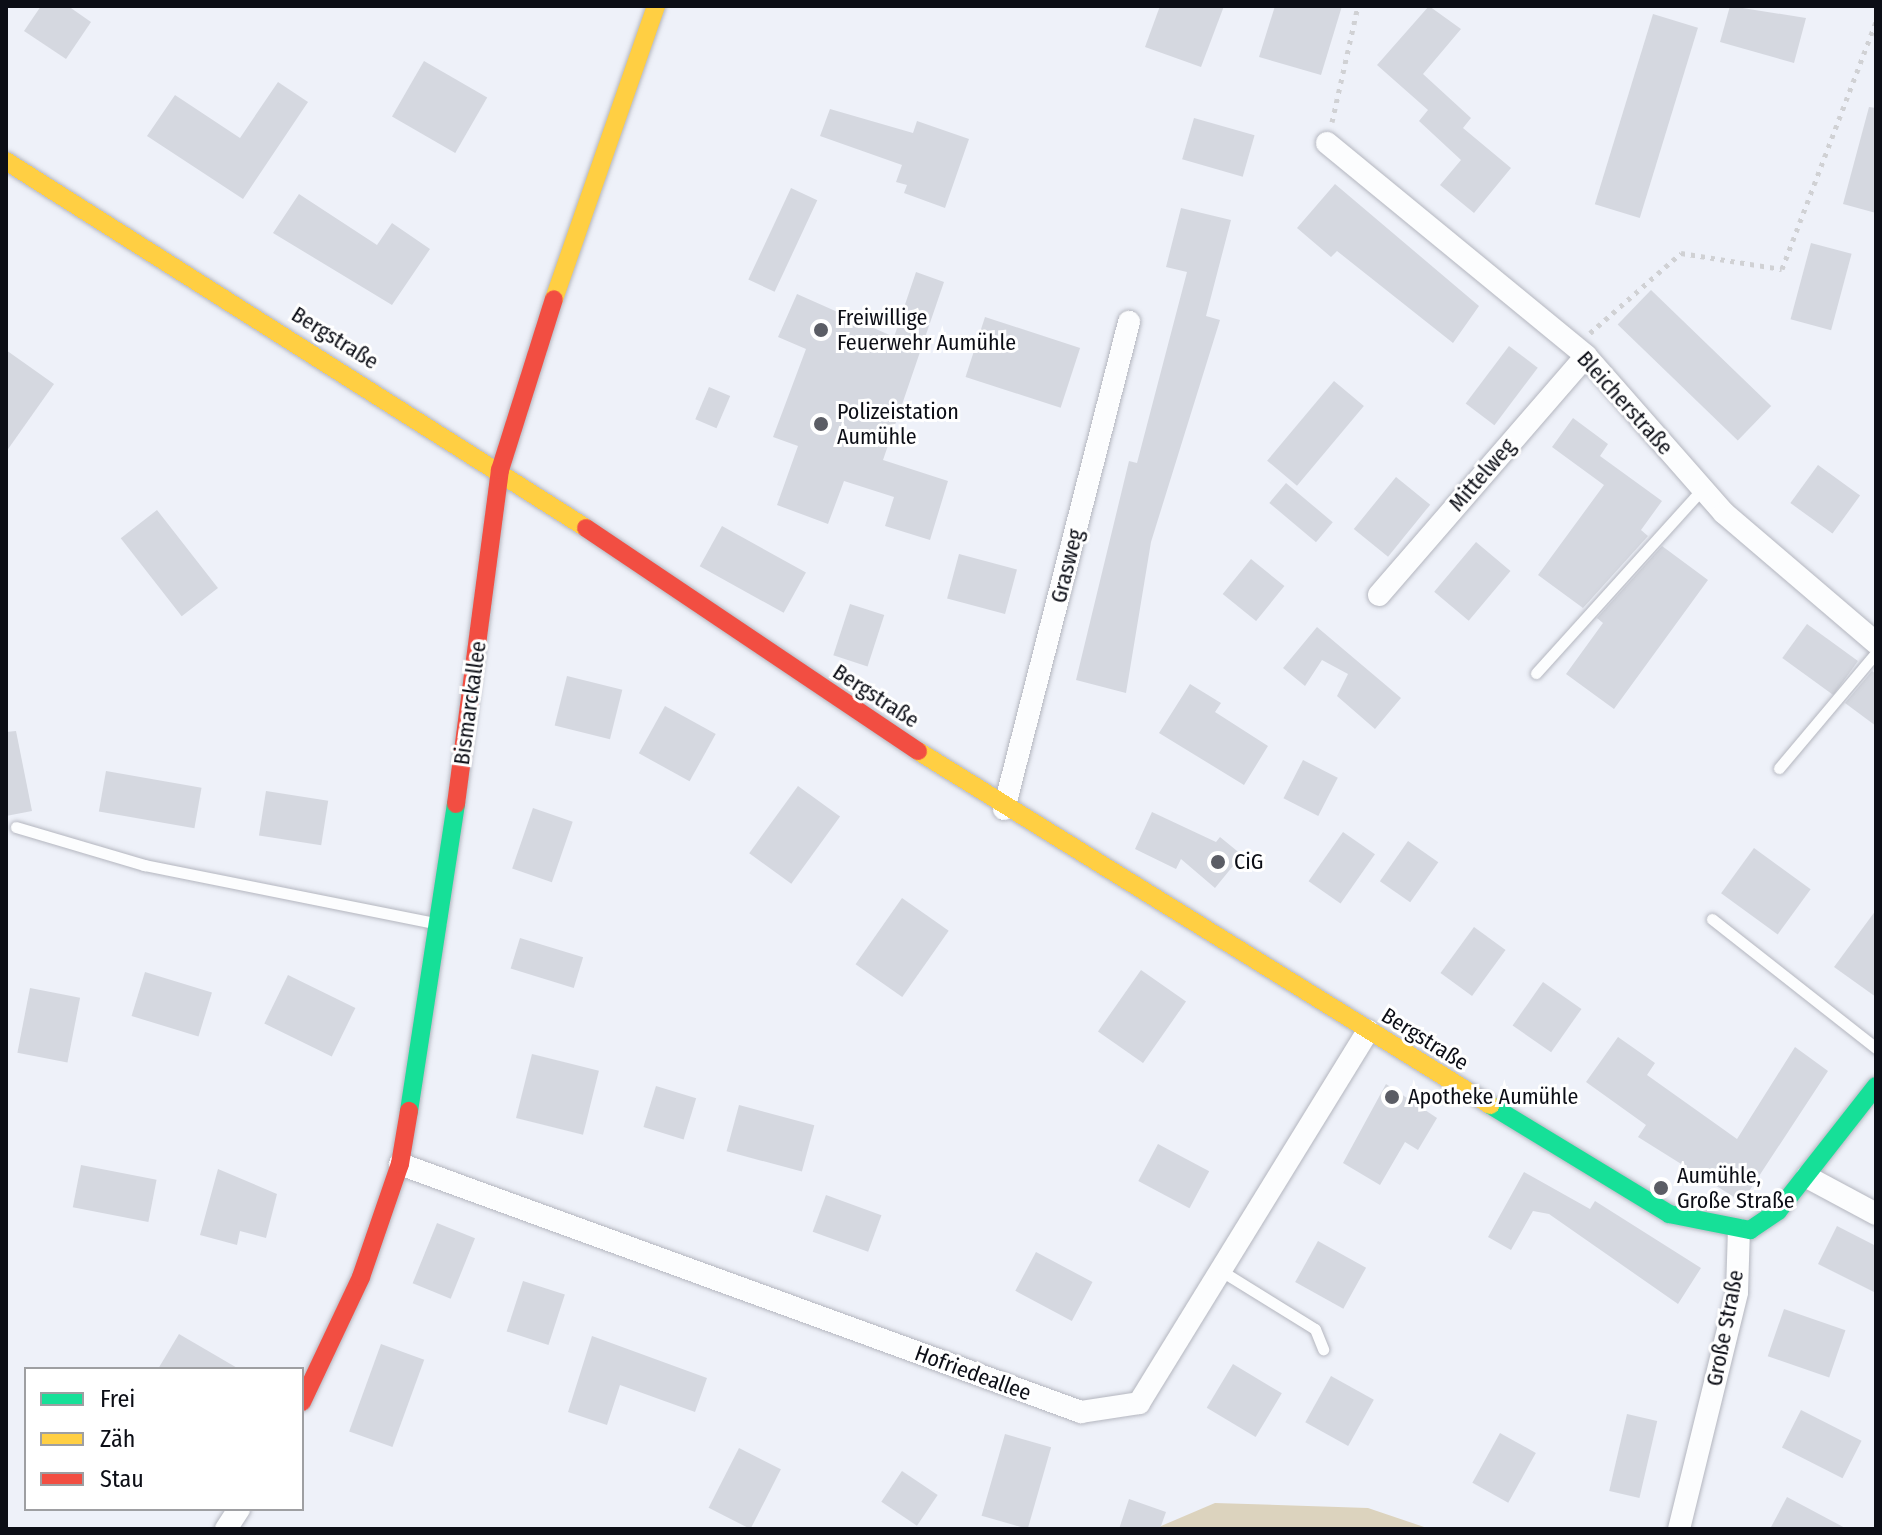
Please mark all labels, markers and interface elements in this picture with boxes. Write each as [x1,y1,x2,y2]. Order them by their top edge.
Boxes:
street label: Bergstraße [287,301,383,375]
place label: Freiwillige Feuerwehr Aumühle [837,304,1016,356]
marker: Freiwillige Feuerwehr Aumühle [812,321,830,339]
street label: Bleicherstraße [1572,346,1678,460]
place label: Polizeistation Aumühle [837,398,959,450]
marker: Polizeistation Aumühle [812,415,830,433]
street label: Mittelweg [1443,433,1521,517]
street label: Grasweg [1045,526,1089,606]
street label: Bismarckallee [448,639,492,767]
street label: Bergstraße [828,658,924,734]
place label: CiG [1234,849,1263,875]
marker: CiG [1209,853,1227,871]
street label: Bergstraße [1377,1002,1473,1076]
place label: Apotheke Aumühle [1408,1084,1578,1110]
marker: Apotheke Aumühle [1383,1088,1401,1106]
place label: Aumühle, Große Straße [1677,1162,1795,1214]
marker: Aumühle, Große Straße [1652,1179,1670,1197]
street label: Große Straße [1701,1268,1749,1388]
street label: Hofriedeallee [911,1340,1035,1406]
legend [24,1367,304,1511]
text: Frei [100,1385,135,1413]
text: Zäh [100,1425,135,1453]
text: Stau [100,1465,144,1493]

